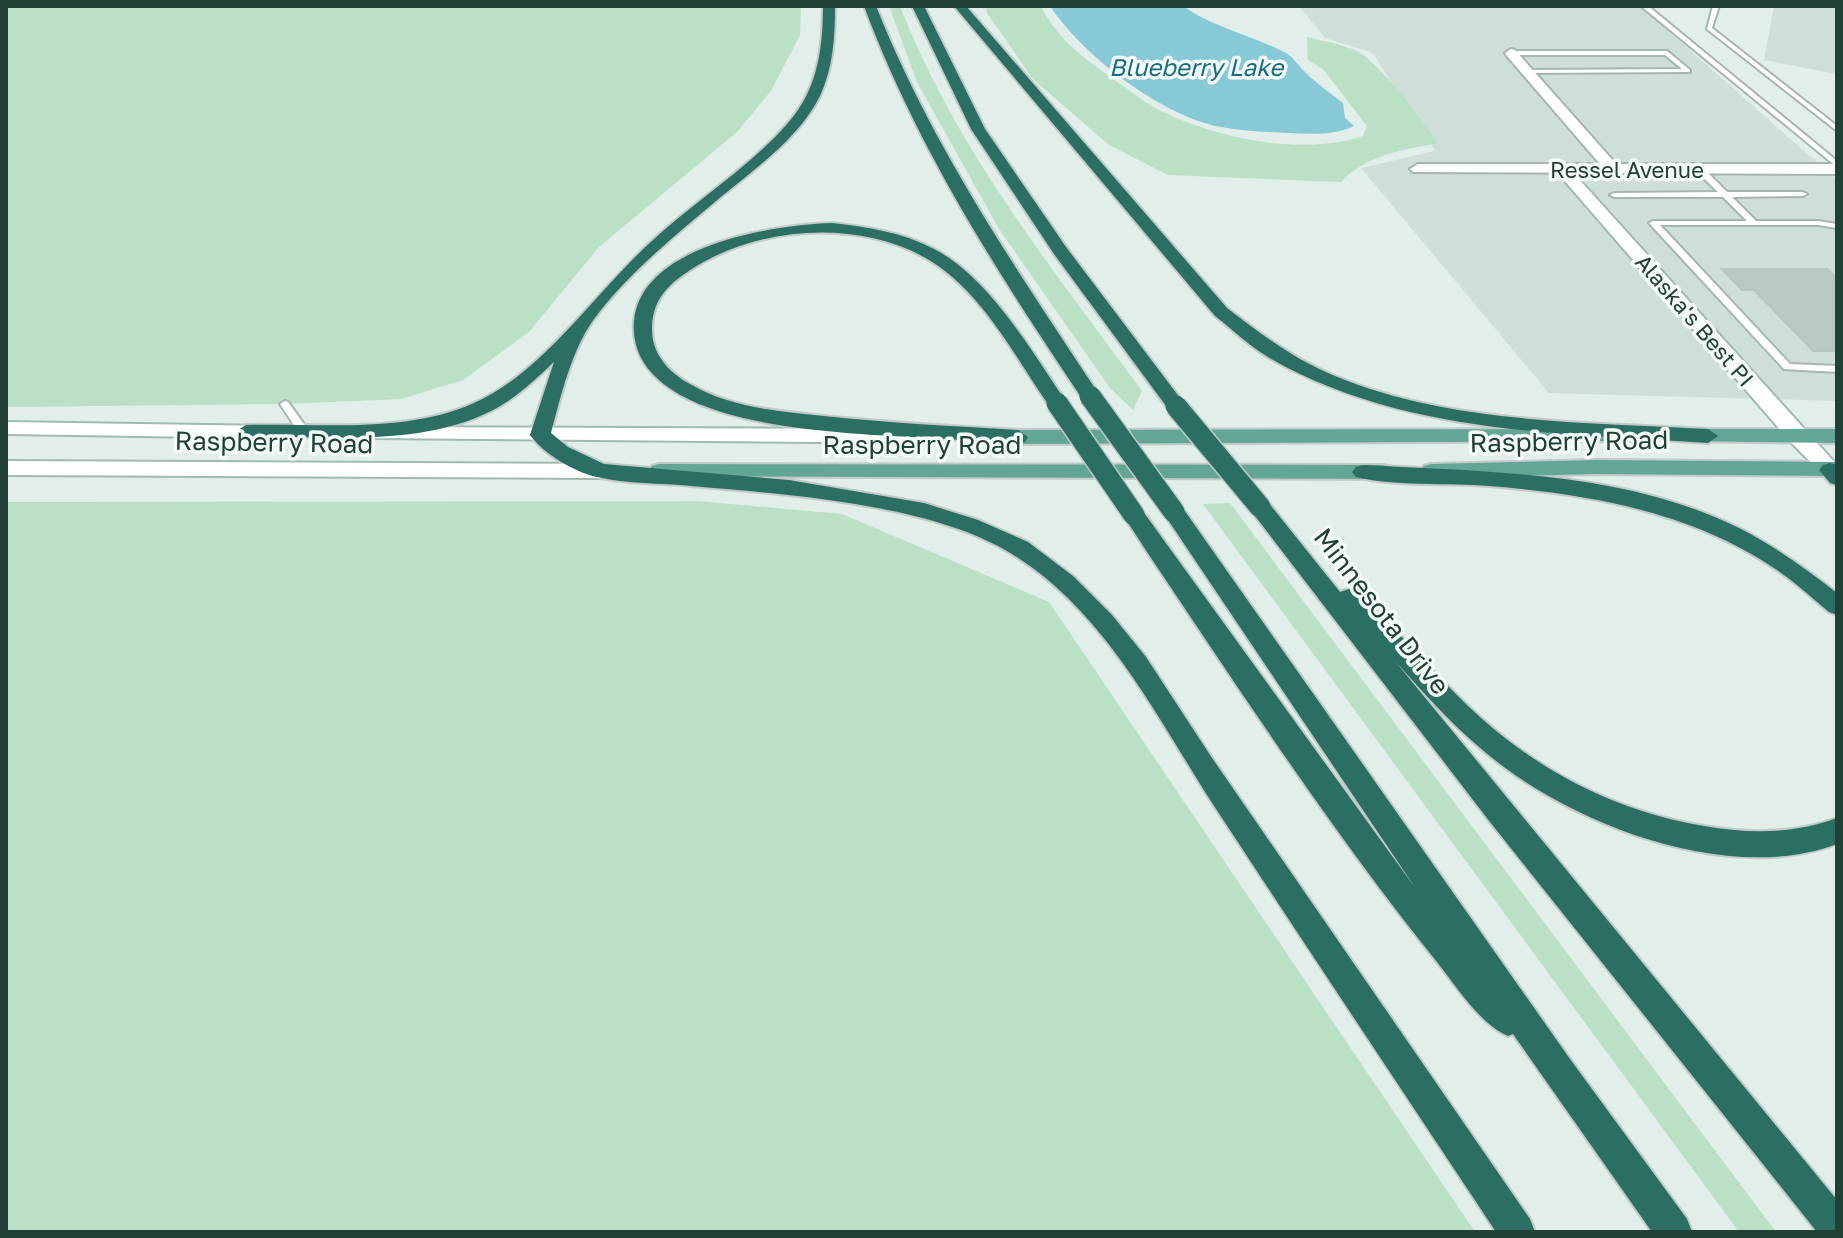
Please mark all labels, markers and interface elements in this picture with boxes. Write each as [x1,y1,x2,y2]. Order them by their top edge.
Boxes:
water label: Blueberry Lake [1109,52,1285,82]
street label: Ressel Avenue [1550,156,1704,183]
street label: Alaska's Best PI [1630,248,1760,392]
street label: Raspberry Road [1469,424,1669,458]
street label: Raspberry Road [174,425,374,459]
street label: Raspberry Road [823,429,1021,460]
street label: Minnesota Drive [1308,522,1456,700]

